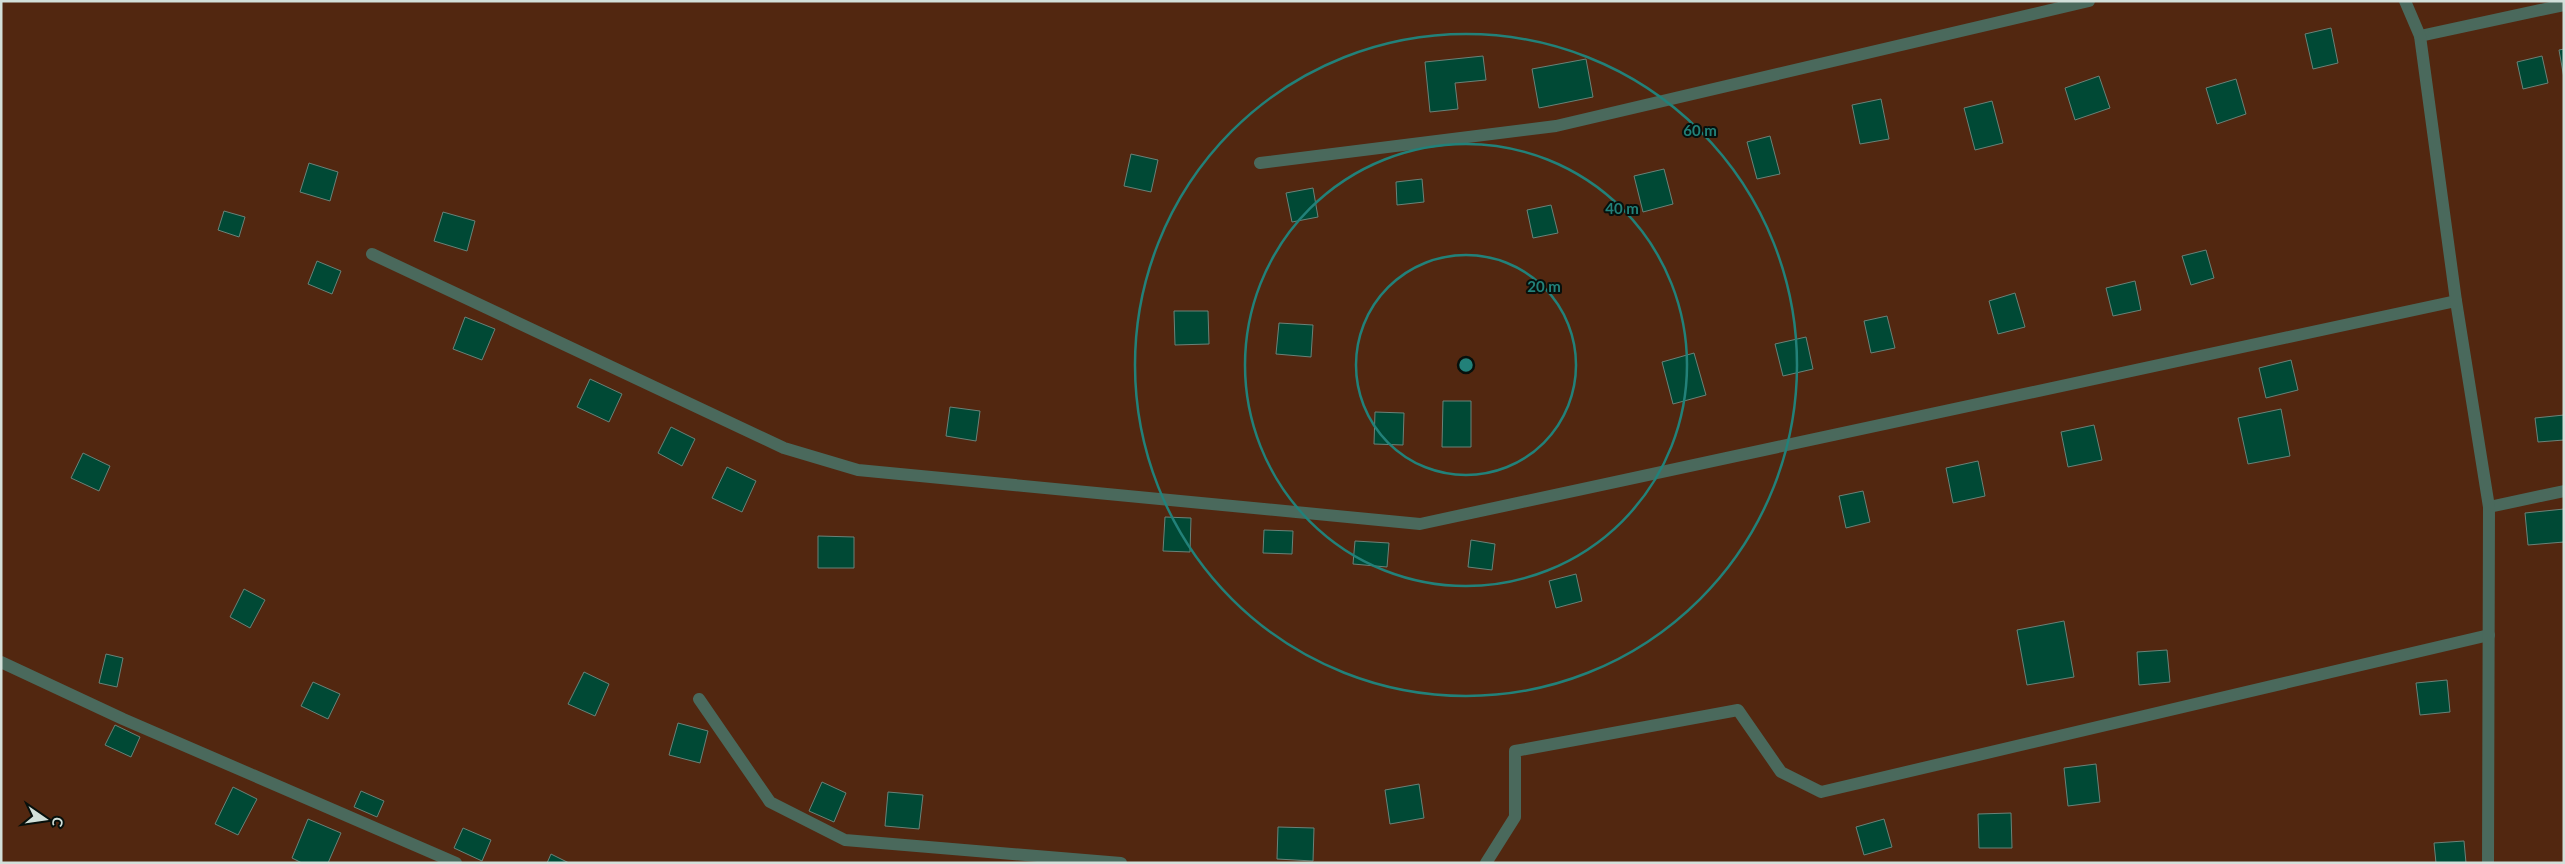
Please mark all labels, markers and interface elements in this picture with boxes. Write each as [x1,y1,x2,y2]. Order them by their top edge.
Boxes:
text: 60 m [1683,121,1717,139]
text: 40 m [1605,199,1639,217]
text: 20 m [1527,277,1561,295]
centre of rings [1457,356,1475,374]
north arrow [20,794,70,844]
text: С [49,816,67,829]

